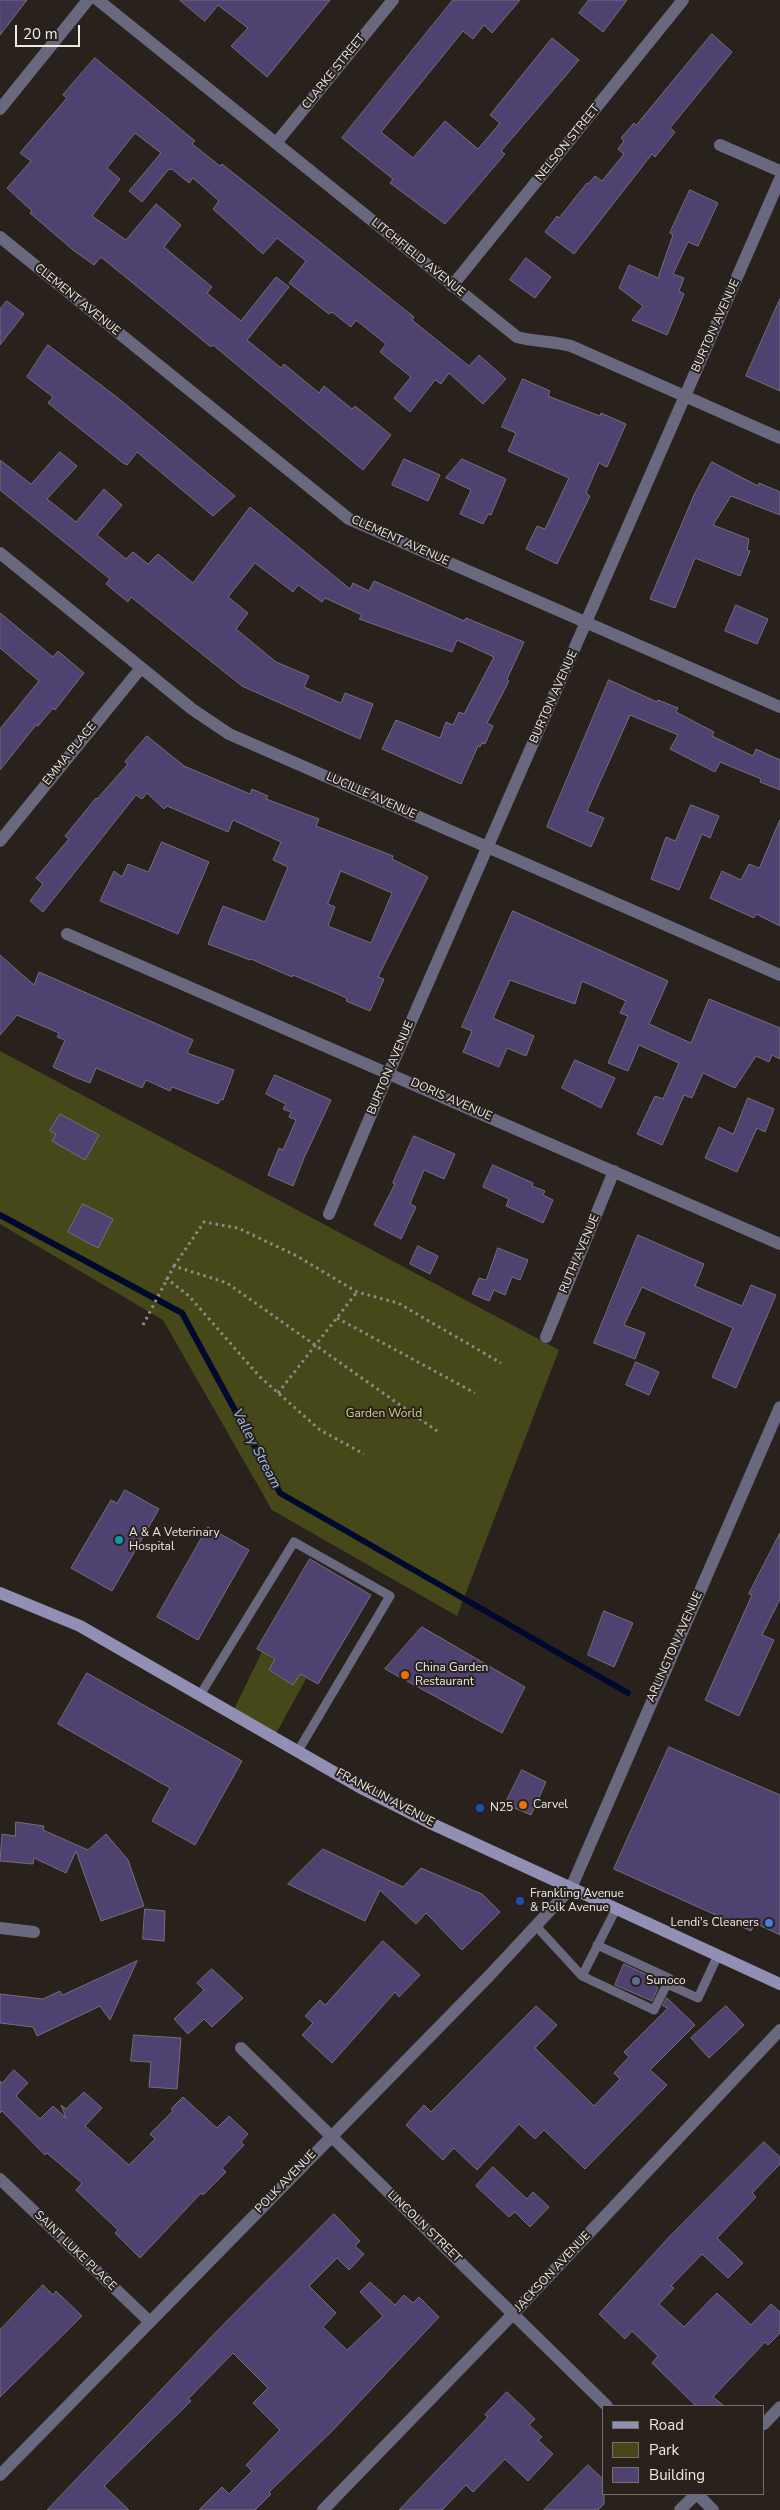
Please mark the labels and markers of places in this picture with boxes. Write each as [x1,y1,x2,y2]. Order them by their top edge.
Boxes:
place label: A & A Veterinary Hospital [129,1526,220,1554]
marker: A & A Veterinary Hospital [113,1534,125,1546]
place label: China Garden Restaurant [415,1661,488,1689]
marker: China Garden Restaurant [399,1669,411,1681]
place label: Carvel [533,1798,568,1812]
marker: Carvel [517,1799,529,1811]
place label: N25 [490,1801,513,1815]
marker: N25 [474,1802,486,1814]
place label: Frankling Avenue & Polk Avenue [530,1887,624,1915]
marker: Frankling Avenue & Polk Avenue [514,1895,526,1907]
place label: Lendi's Cleaners [671,1916,759,1930]
marker: Lendi's Cleaners [763,1917,775,1929]
place label: Sunoco [646,1974,686,1988]
marker: Sunoco [630,1975,642,1987]

